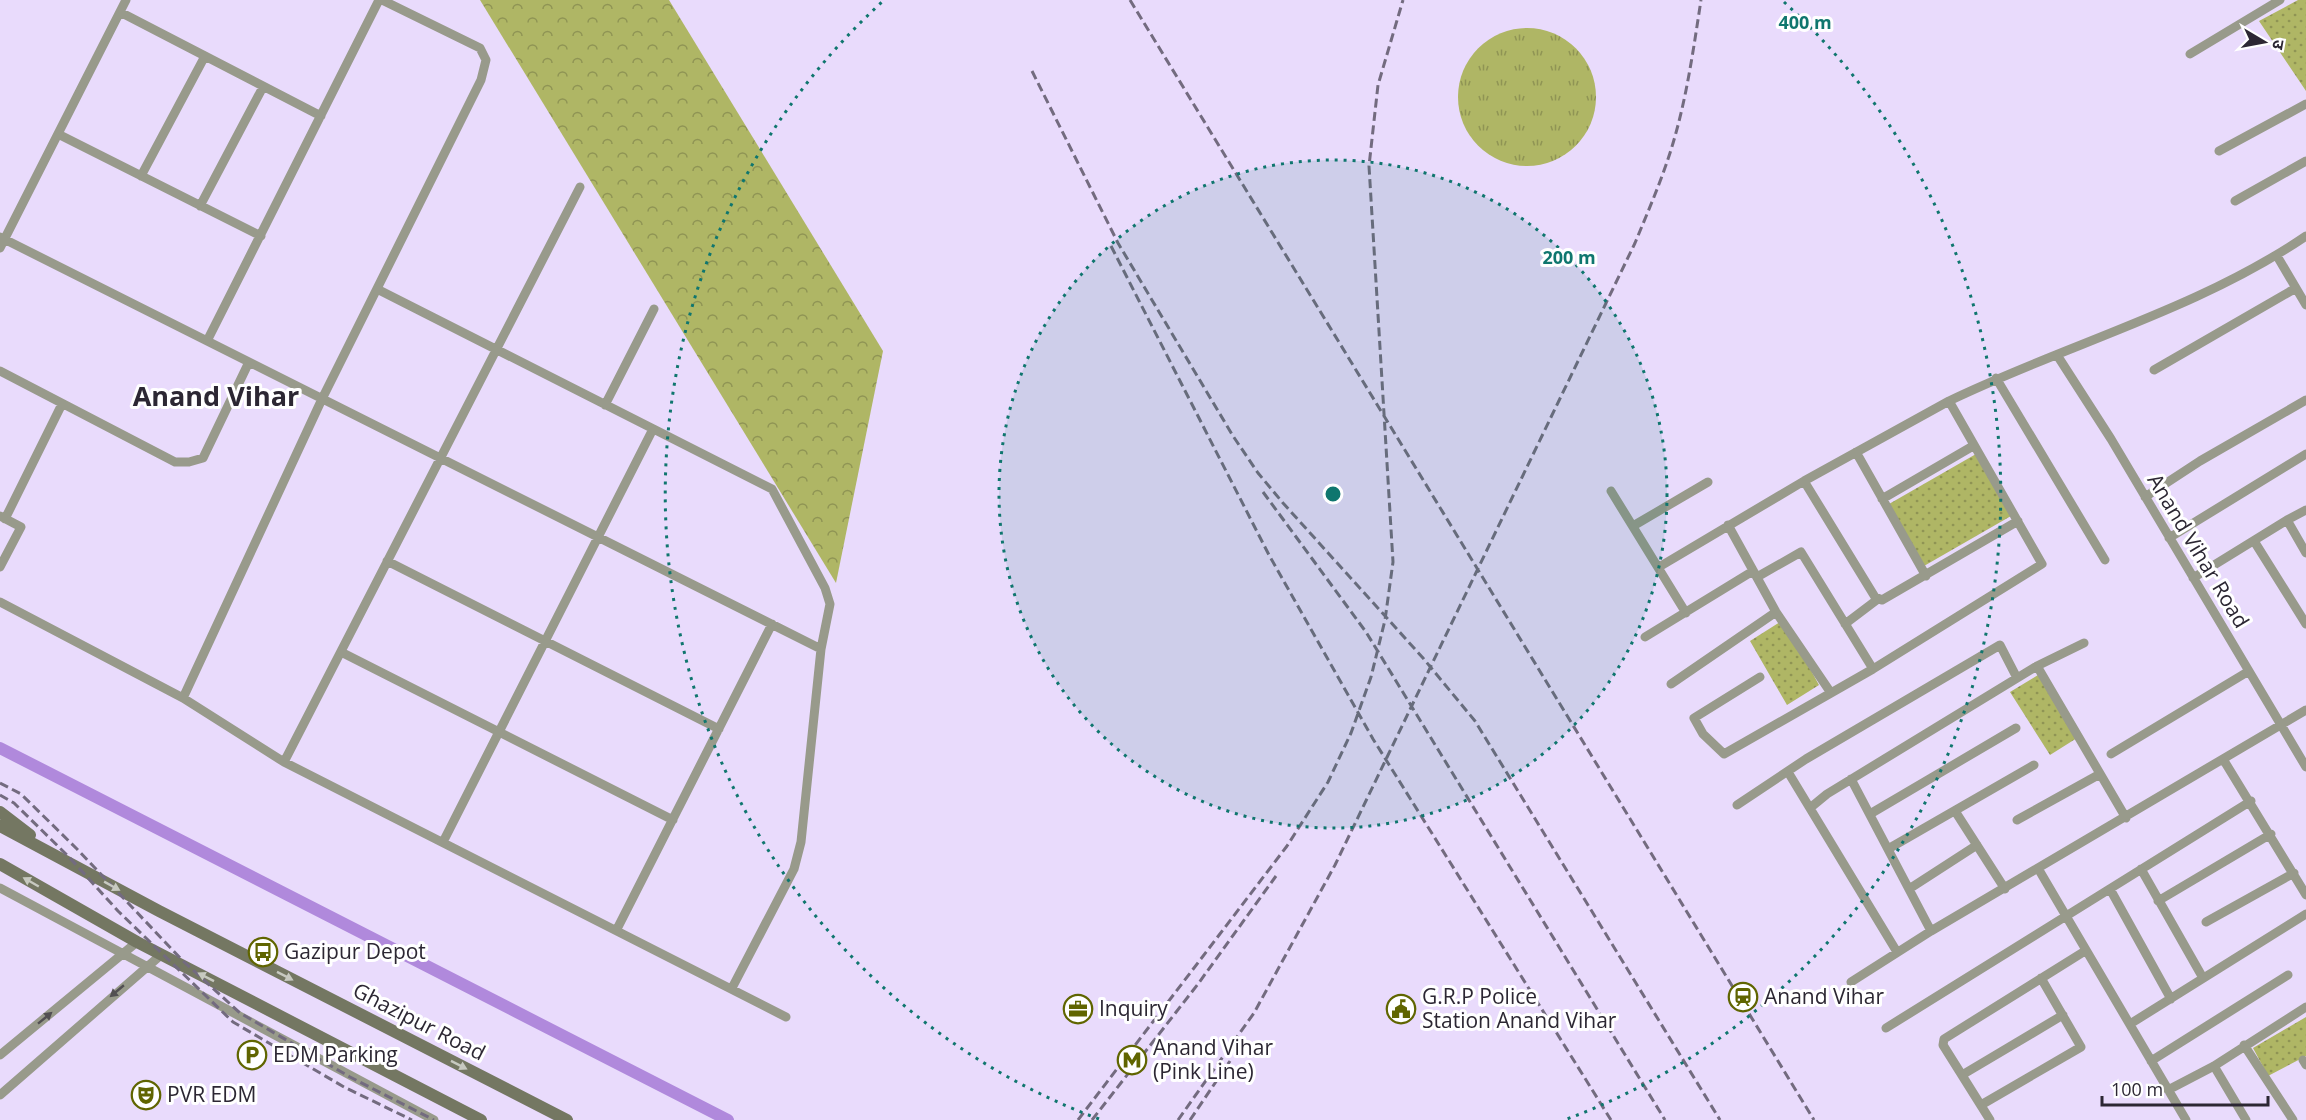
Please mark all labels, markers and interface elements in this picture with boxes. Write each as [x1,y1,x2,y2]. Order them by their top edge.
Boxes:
text: 400 m [1778,10,1832,34]
north arrow [2234,12,2294,72]
text: उ [2267,38,2290,52]
text: 200 m [1542,245,1596,269]
district label: Anand Vihar [133,377,299,414]
street label: Anand Vihar Road [2142,468,2256,633]
centre of rings [1323,484,1343,504]
one-way arrow [22,877,39,887]
one-way arrow [104,881,121,891]
bus stop icon: Gazipur Depot [247,936,279,968]
place label: Gazipur Depot [284,937,426,965]
one-way arrow [277,971,294,981]
one-way arrow [197,972,215,982]
street label: Ghazipur Road [349,976,490,1066]
station icon: Anand Vihar [1727,981,1759,1013]
place label: G.R.P Police Station Anand Vihar [1422,982,1617,1034]
place label: Anand Vihar [1764,982,1884,1010]
one-way arrow [109,985,125,998]
office icon: Inquiry [1062,993,1094,1025]
public building icon: G.R.P Police Station Anand Vihar [1385,993,1417,1025]
place label: Inquiry [1099,994,1168,1022]
one-way arrow [37,1011,53,1024]
place label: Anand Vihar (Pink Line) [1153,1033,1273,1085]
parking icon: EDM Parking [236,1039,268,1071]
place label: EDM Parking [273,1040,398,1068]
metro station icon: Anand Vihar (Pink Line) [1116,1044,1148,1076]
one-way arrow [450,1059,468,1069]
scale bar [2102,1069,2268,1107]
text: 100 m [2111,1077,2163,1101]
theatre icon: PVR EDM [130,1079,162,1111]
place label: PVR EDM [167,1080,256,1108]

